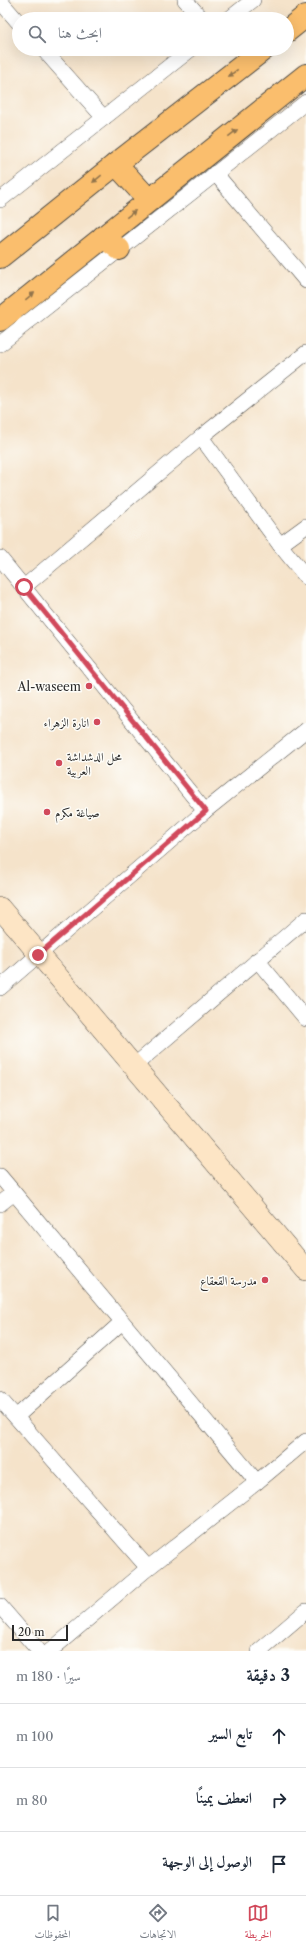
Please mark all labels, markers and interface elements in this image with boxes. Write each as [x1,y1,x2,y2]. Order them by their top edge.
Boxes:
search box [12,12,294,56]
icon: search [26,23,48,45]
text: ابحث هنا [58,23,102,42]
one-way arrow [228,69,239,77]
one-way arrow [228,129,239,138]
one-way arrow [92,174,103,183]
one-way arrow [126,210,137,218]
one-way arrow [25,291,36,300]
route start [15,578,33,596]
place label: Al-waseem [17,679,81,694]
marker: Al-waseem [84,681,94,691]
place label: انارة الزهراء [44,715,89,731]
marker: انارة الزهراء [92,717,102,727]
place label: محل الدشداشة العربية [67,749,123,779]
marker: محل الدشداشة العربية [54,758,64,768]
place label: صياغة مكرم [55,805,100,824]
marker: صياغة مكرم [42,807,52,817]
route end [29,946,47,964]
place label: مدرسة القعقاع [200,1273,257,1292]
marker: مدرسة القعقاع [260,1275,270,1285]
scale bar [12,1623,68,1642]
text: 20 m [18,1625,44,1639]
text: 3 دقيقة [246,1665,290,1685]
text: سيرًا · 180 m [16,1668,81,1684]
text: تابع السير [209,1724,252,1743]
icon: ahead [268,1725,290,1747]
text: 100 m [16,1728,54,1744]
text: انعطف يمينًا [196,1788,252,1807]
icon: right [268,1789,290,1811]
text: 80 m [16,1792,48,1808]
text: الوصول إلى الوجهة [162,1852,252,1871]
icon: arrive [268,1853,290,1875]
tab: المحفوظات [34,1902,71,1945]
tab: الاتجاهات [139,1902,176,1945]
tab: الخريطة [245,1902,272,1945]

